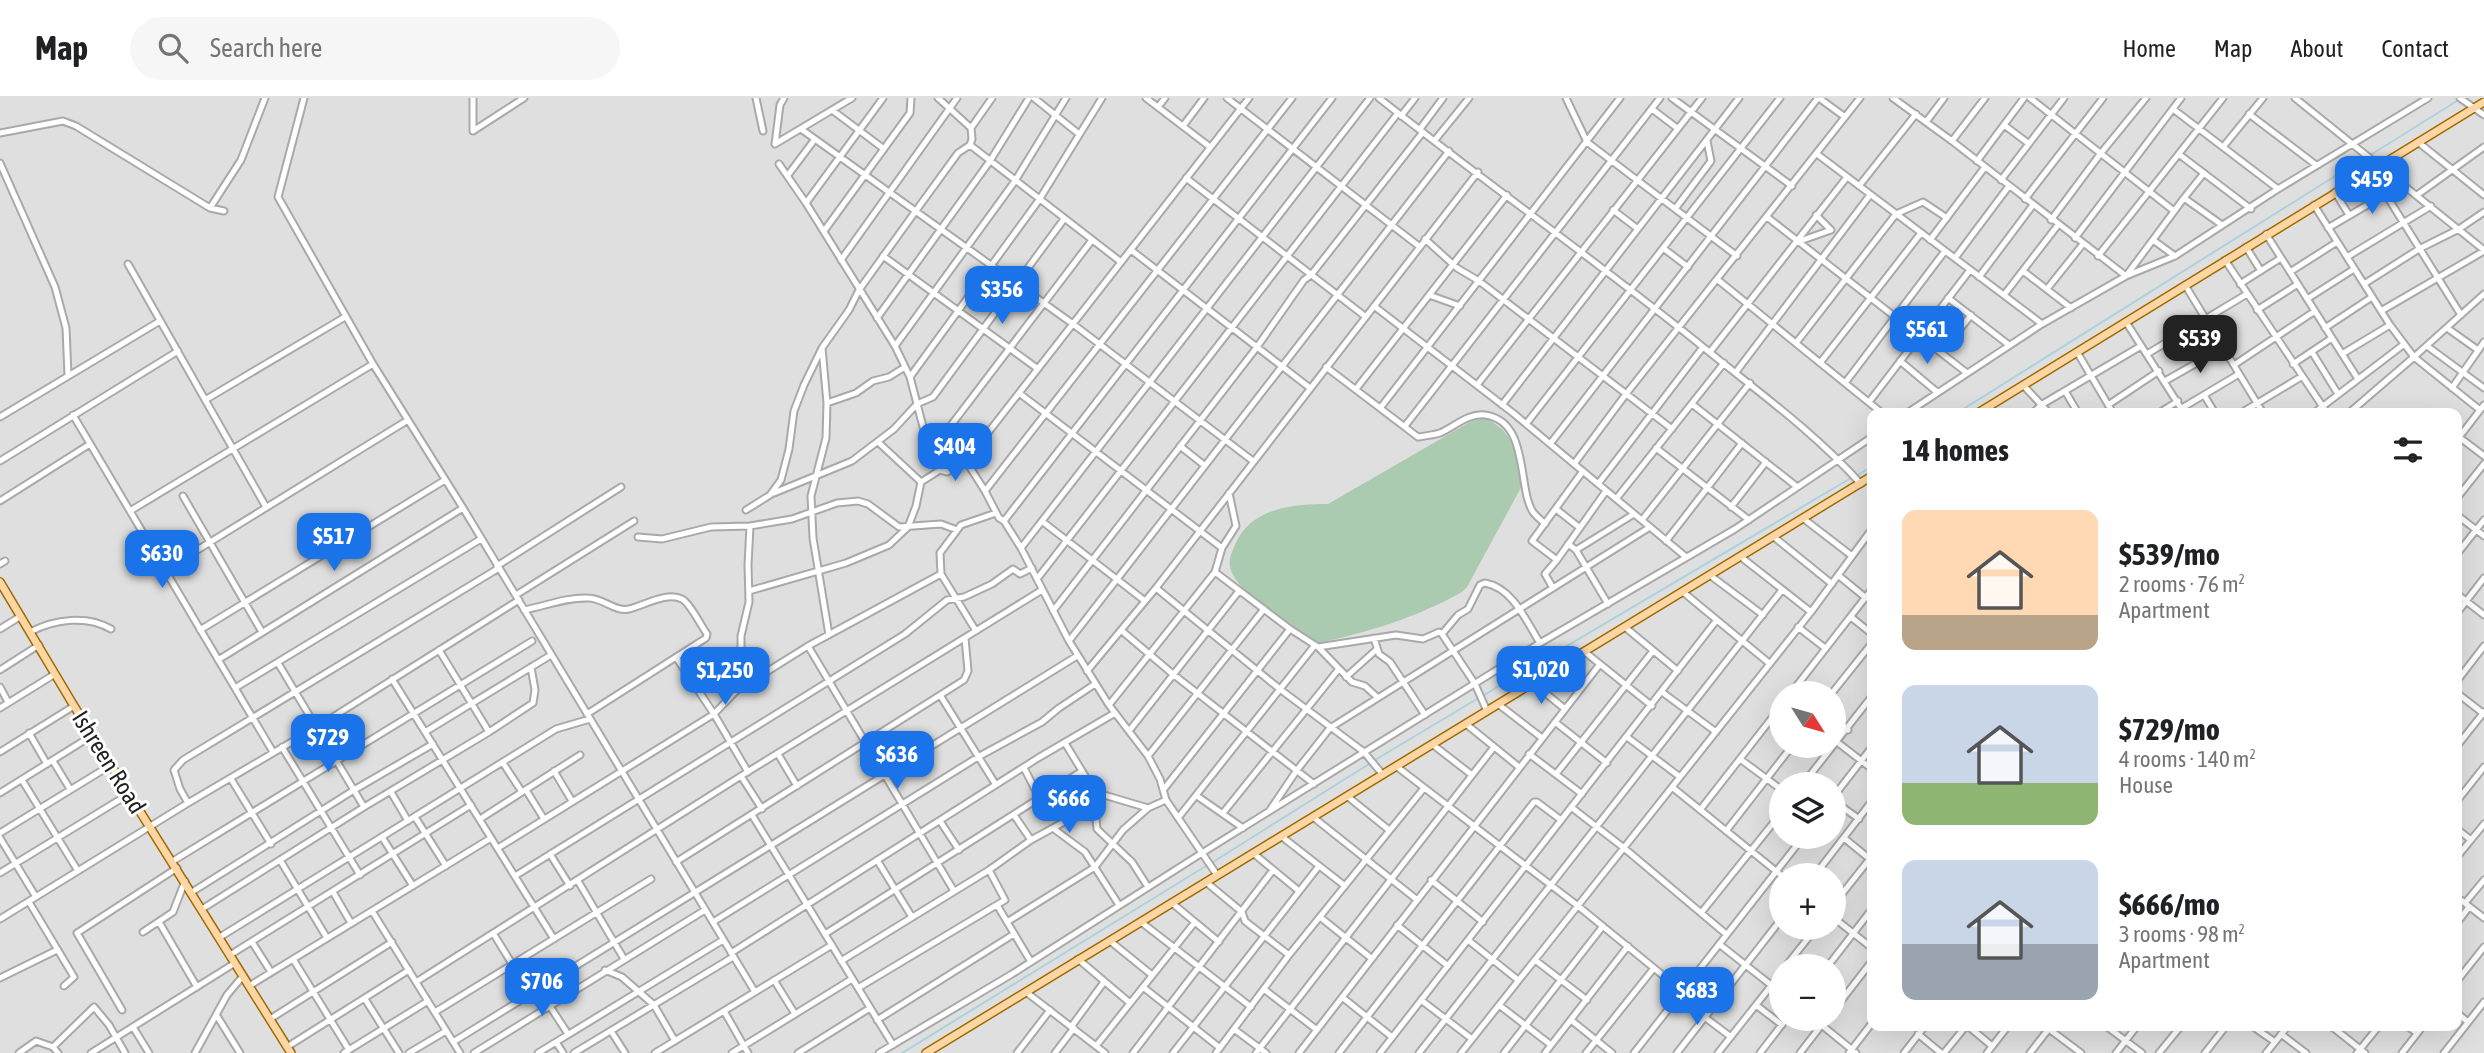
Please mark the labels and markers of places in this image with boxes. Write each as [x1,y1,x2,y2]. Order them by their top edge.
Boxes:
pin: $459 [2331,156,2413,216]
pin: $356 [961,266,1043,326]
pin: $561 [1886,306,1968,366]
pin: $539 [2159,316,2241,375]
pin: $404 [914,424,996,483]
pin: $517 [293,514,375,573]
pin: $630 [121,531,203,590]
pin: $1,020 [1484,646,1598,706]
pin: $1,250 [668,648,782,707]
pin: $729 [287,714,369,774]
pin: $636 [856,732,938,791]
pin: $666 [1028,776,1110,835]
pin: $706 [501,958,583,1018]
pin: $683 [1656,968,1738,1027]

